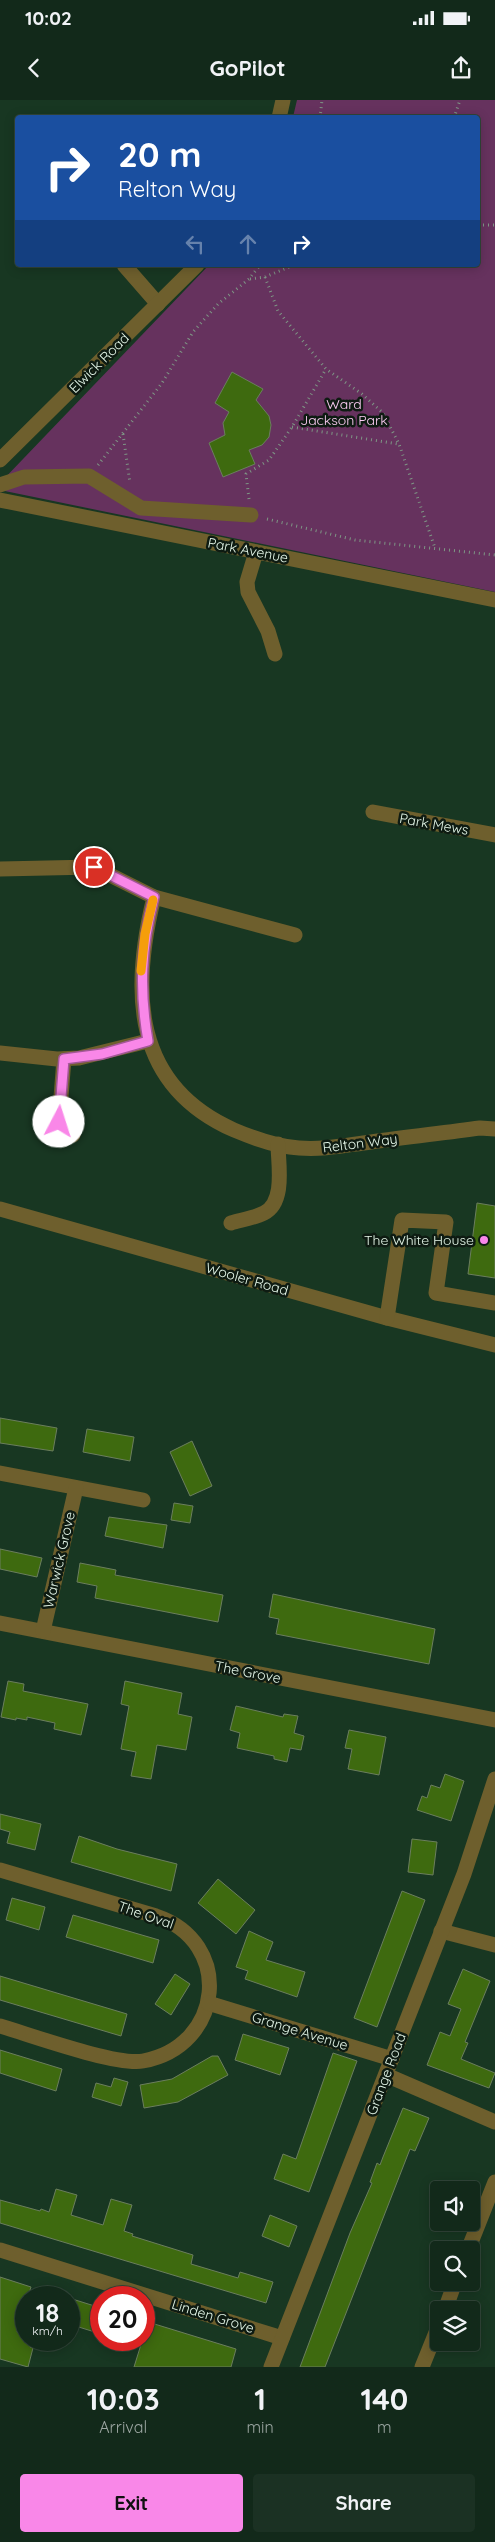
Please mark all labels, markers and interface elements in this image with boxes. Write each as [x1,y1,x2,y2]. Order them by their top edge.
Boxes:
text: 10:02 [25,6,72,30]
icon: back [20,54,48,82]
text: GoPilot [210,54,285,82]
icon: share [447,54,475,82]
text: 20 m [118,132,201,176]
icon: right [35,135,100,200]
text: Relton Way [118,175,236,203]
icon: left [181,230,209,258]
icon: ahead [234,230,262,258]
icon: right [287,230,315,258]
street label: Elwick Road [65,329,133,397]
park label: Ward Jackson Park [300,395,388,429]
street label: Park Avenue [206,533,290,567]
street label: Park Mews [398,809,470,839]
pin [73,846,115,888]
icon: arrive [80,853,108,881]
position arrow [32,1095,84,1147]
street label: Relton Way [322,1129,398,1157]
place label: The White House [364,1231,474,1249]
marker: The White House [478,1234,490,1246]
street label: Wooler Road [204,1259,290,1299]
street label: Warwick Grove [39,1510,79,1610]
street label: The Grove [214,1657,282,1687]
street label: The Oval [116,1897,176,1933]
street label: Grange Avenue [250,2008,350,2054]
street label: Grange Road [362,2030,410,2118]
map controls [430,2181,480,2351]
button: sound [430,2181,480,2231]
button: search [430,2241,480,2291]
speed limit sign: 20 [90,2286,155,2351]
street label: Linden Grove [170,2295,256,2337]
text: 18 [36,2297,59,2328]
button: layers [430,2301,480,2351]
text: km/h [32,2323,63,2338]
text: 10:03 [87,2380,160,2418]
text: 1 [254,2380,266,2418]
text: 140 [360,2380,408,2418]
text: Arrival [99,2417,147,2437]
text: min [246,2417,274,2437]
text: m [377,2417,392,2437]
button: Exit [20,2474,243,2532]
button: Share [253,2474,475,2532]

